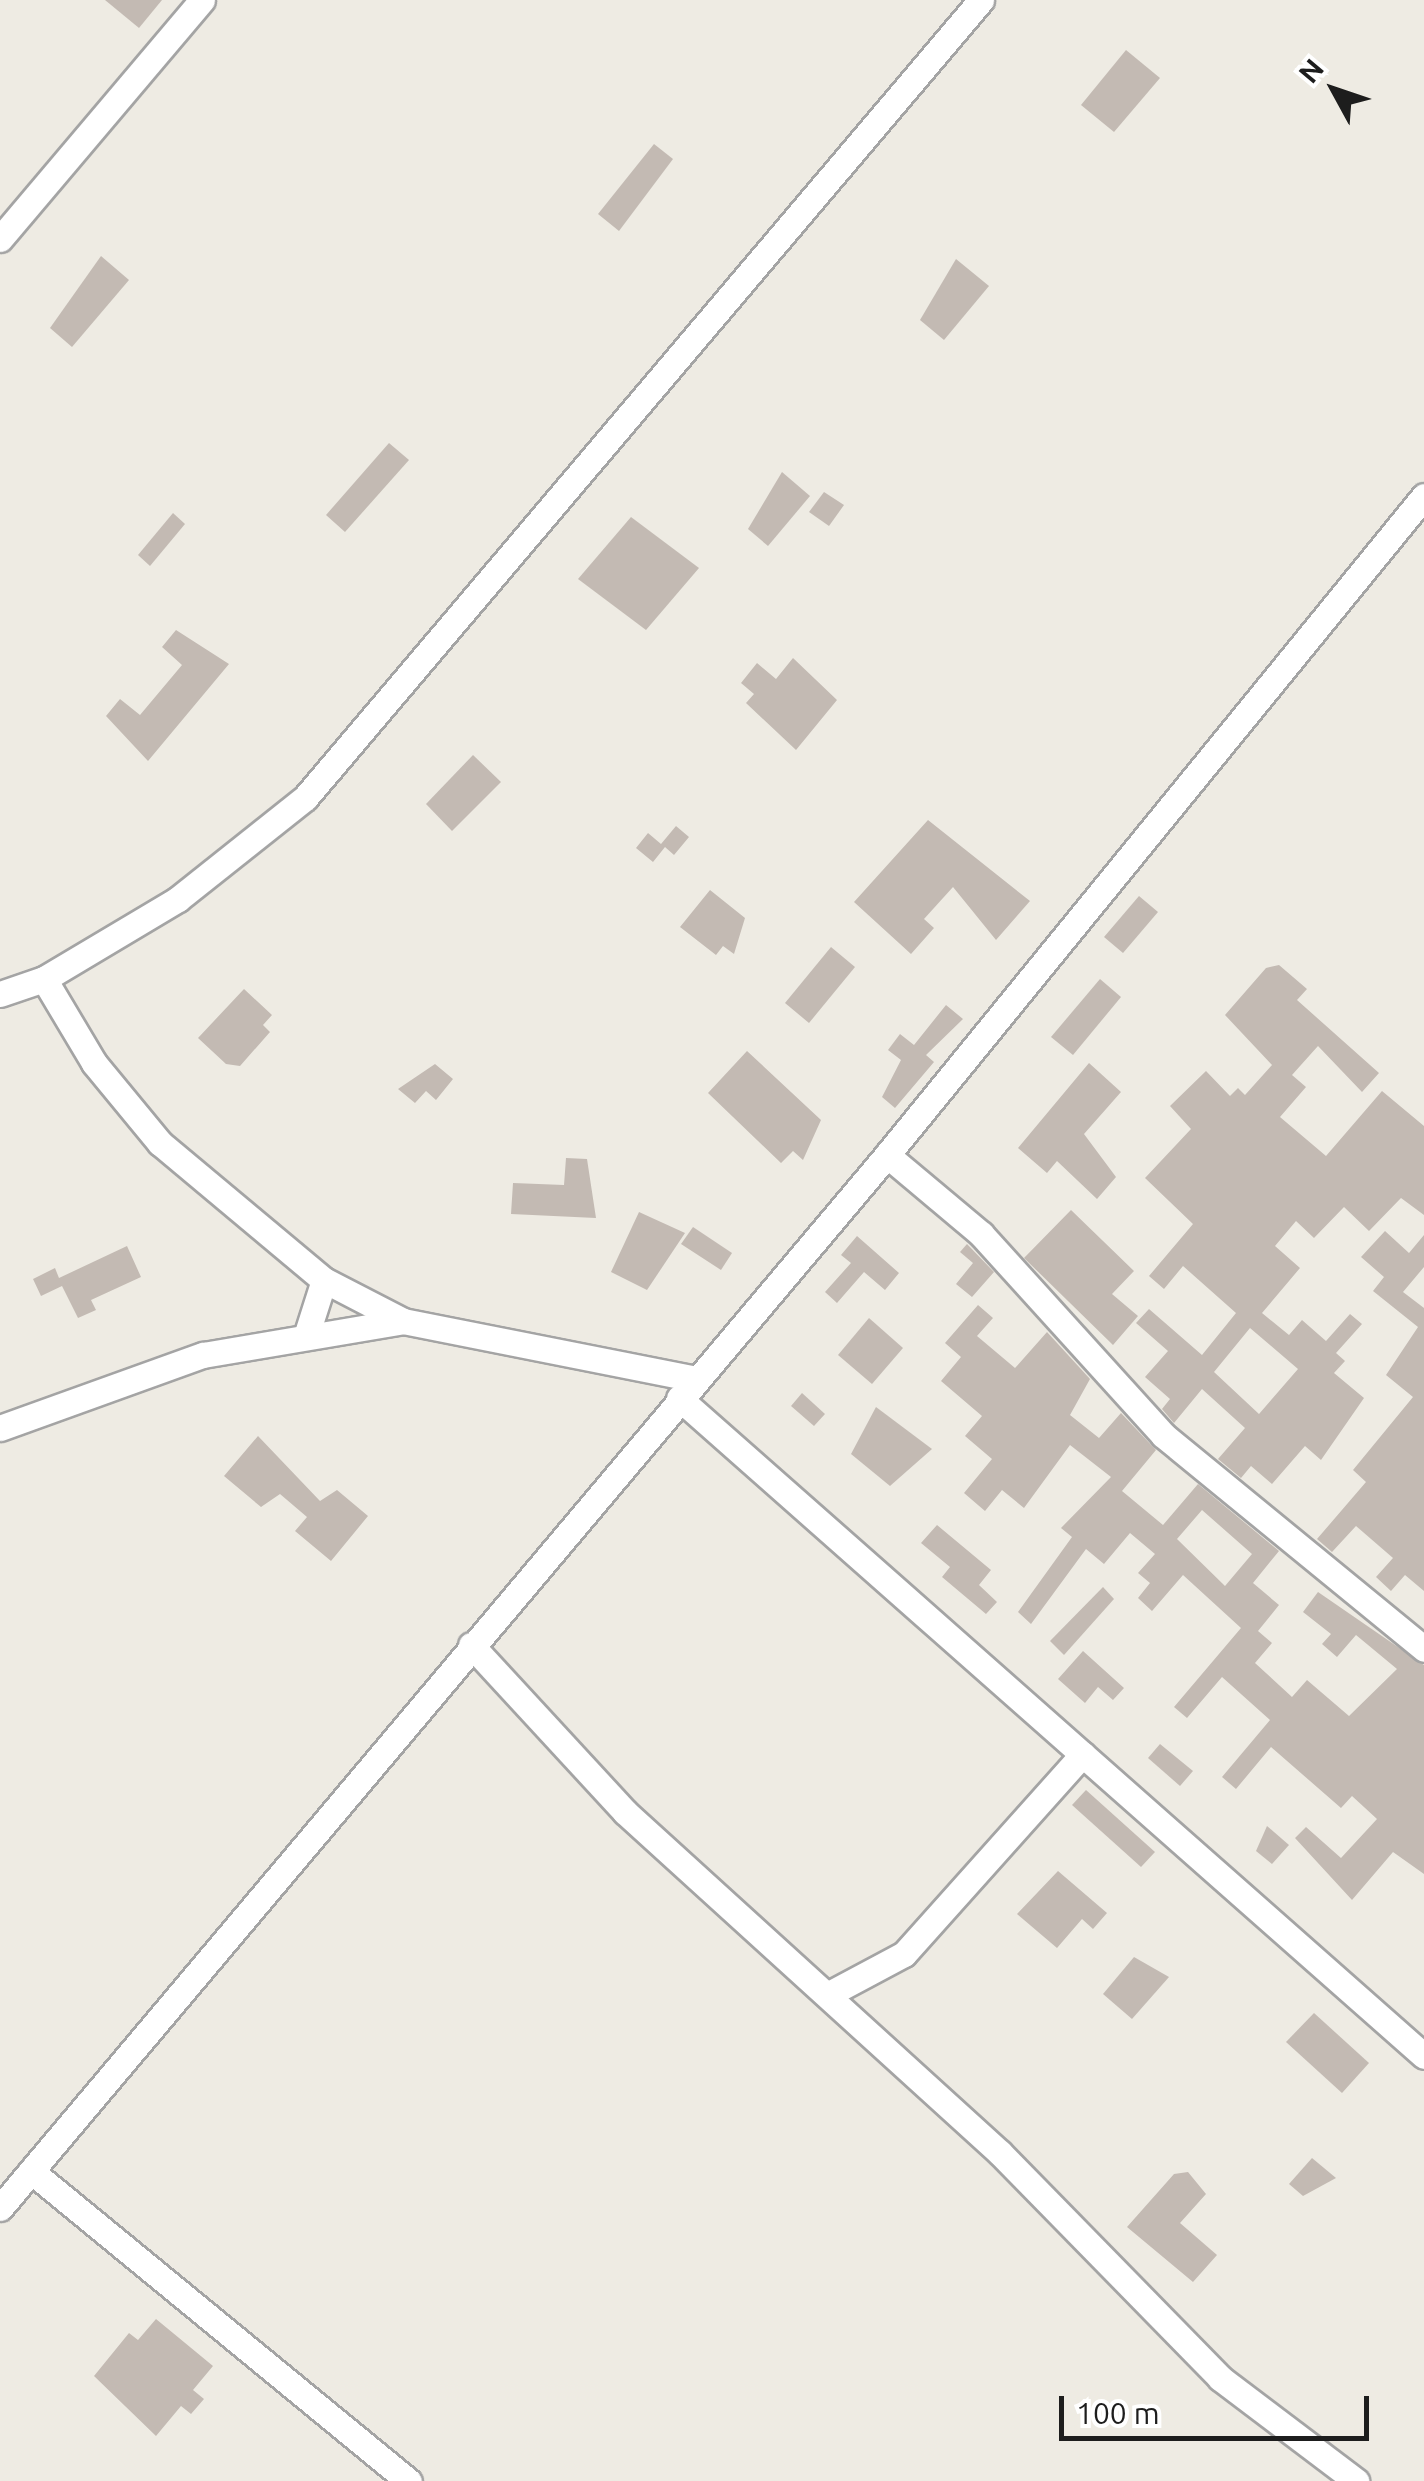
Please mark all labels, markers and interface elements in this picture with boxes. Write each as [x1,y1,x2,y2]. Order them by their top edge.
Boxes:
north arrow [1284,40,1384,140]
text: N [1292,52,1329,88]
scale bar [1064,2376,1374,2438]
text: 100 m [1076,2396,1160,2430]

